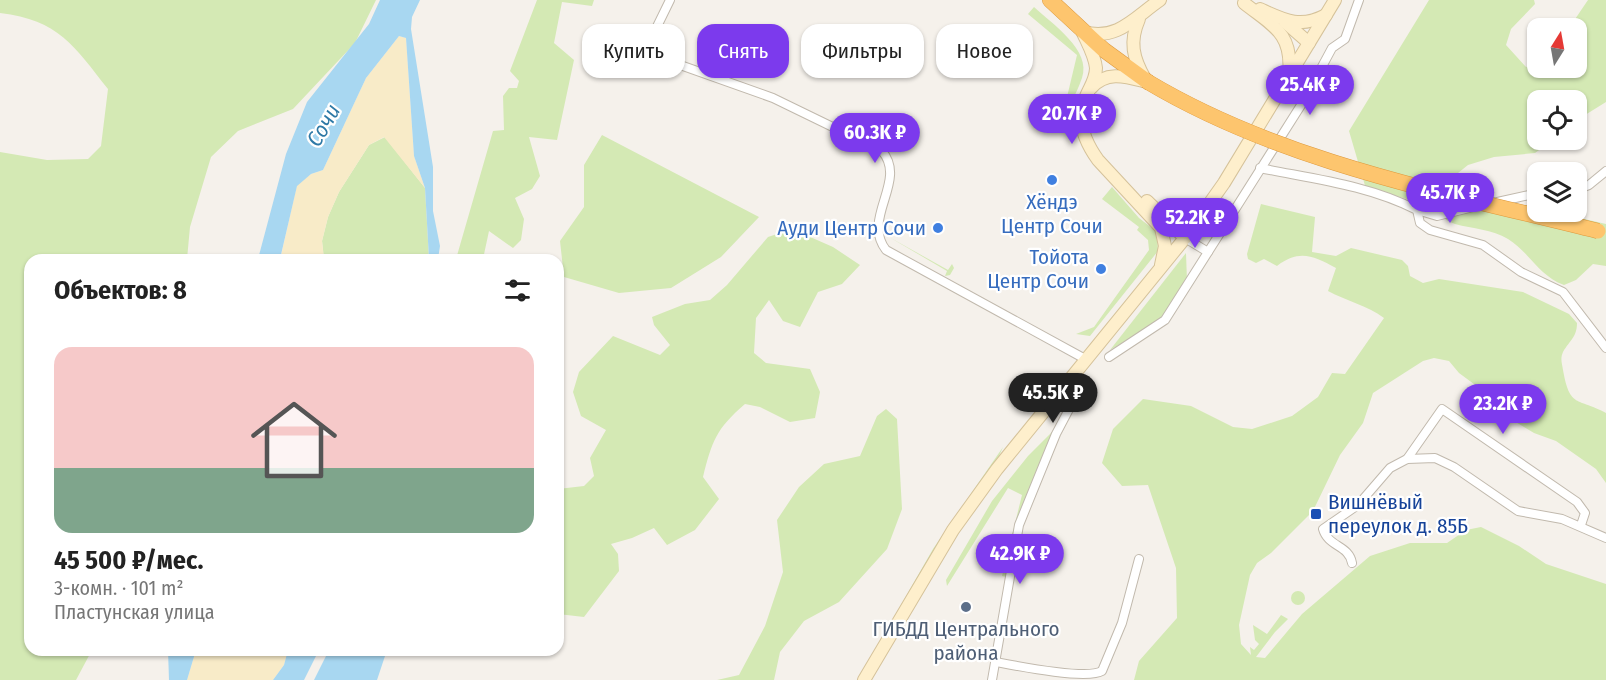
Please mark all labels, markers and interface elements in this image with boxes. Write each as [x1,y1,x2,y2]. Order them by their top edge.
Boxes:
north arrow [1527,18,1587,78]
map controls [1527,18,1587,222]
chip: Купить [582,24,685,78]
chip: Снять [697,24,789,78]
chip: Фильтры [801,24,924,78]
chip: Новое [936,24,1033,78]
pin: 25.4K ₽ [1255,65,1365,116]
text: 25.4K ₽ [1280,72,1340,96]
button: locate [1527,90,1587,150]
pin: 20.7K ₽ [1017,94,1127,145]
water label: Сочи [301,99,346,151]
text: 20.7K ₽ [1042,101,1102,125]
pin: 60.3K ₽ [820,113,930,164]
text: 60.3K ₽ [844,120,906,144]
button: layers [1527,162,1587,222]
marker: Хёндэ Центр Сочи [1045,173,1059,187]
pin: 45.7K ₽ [1395,173,1505,224]
text: 45.7K ₽ [1420,180,1480,204]
place label: Хёндэ Центр Сочи [1001,189,1103,239]
pin: 52.2K ₽ [1140,198,1250,249]
text: 52.2K ₽ [1165,205,1225,229]
place label: Ауди Центр Сочи [777,215,926,241]
marker: Ауди Центр Сочи [931,221,945,235]
place label: Тойота Центр Сочи [987,244,1089,294]
marker: Тойота Центр Сочи [1094,262,1108,276]
icon: filters [501,274,534,307]
text: Объектов: 8 [54,275,187,306]
pin: 45.5K ₽ [998,373,1108,424]
text: 45.5K ₽ [1022,380,1084,404]
pin: 23.2K ₽ [1448,384,1558,435]
icon: home [240,386,348,494]
text: 23.2K ₽ [1473,391,1533,415]
place label: Вишнёвый переулок д. 85Б [1328,489,1468,539]
marker: Вишнёвый переулок д. 85Б [1309,507,1323,521]
pin: 42.9K ₽ [965,534,1075,585]
text: 42.9K ₽ [990,541,1050,565]
text: 45 500 ₽/мес. [54,545,203,576]
text: 3-комн. · 101 m² [54,576,184,600]
text: Пластунская улица [54,600,215,624]
marker: ГИБДД Центрального района [959,600,973,614]
place label: ГИБДД Центрального района [872,616,1060,666]

